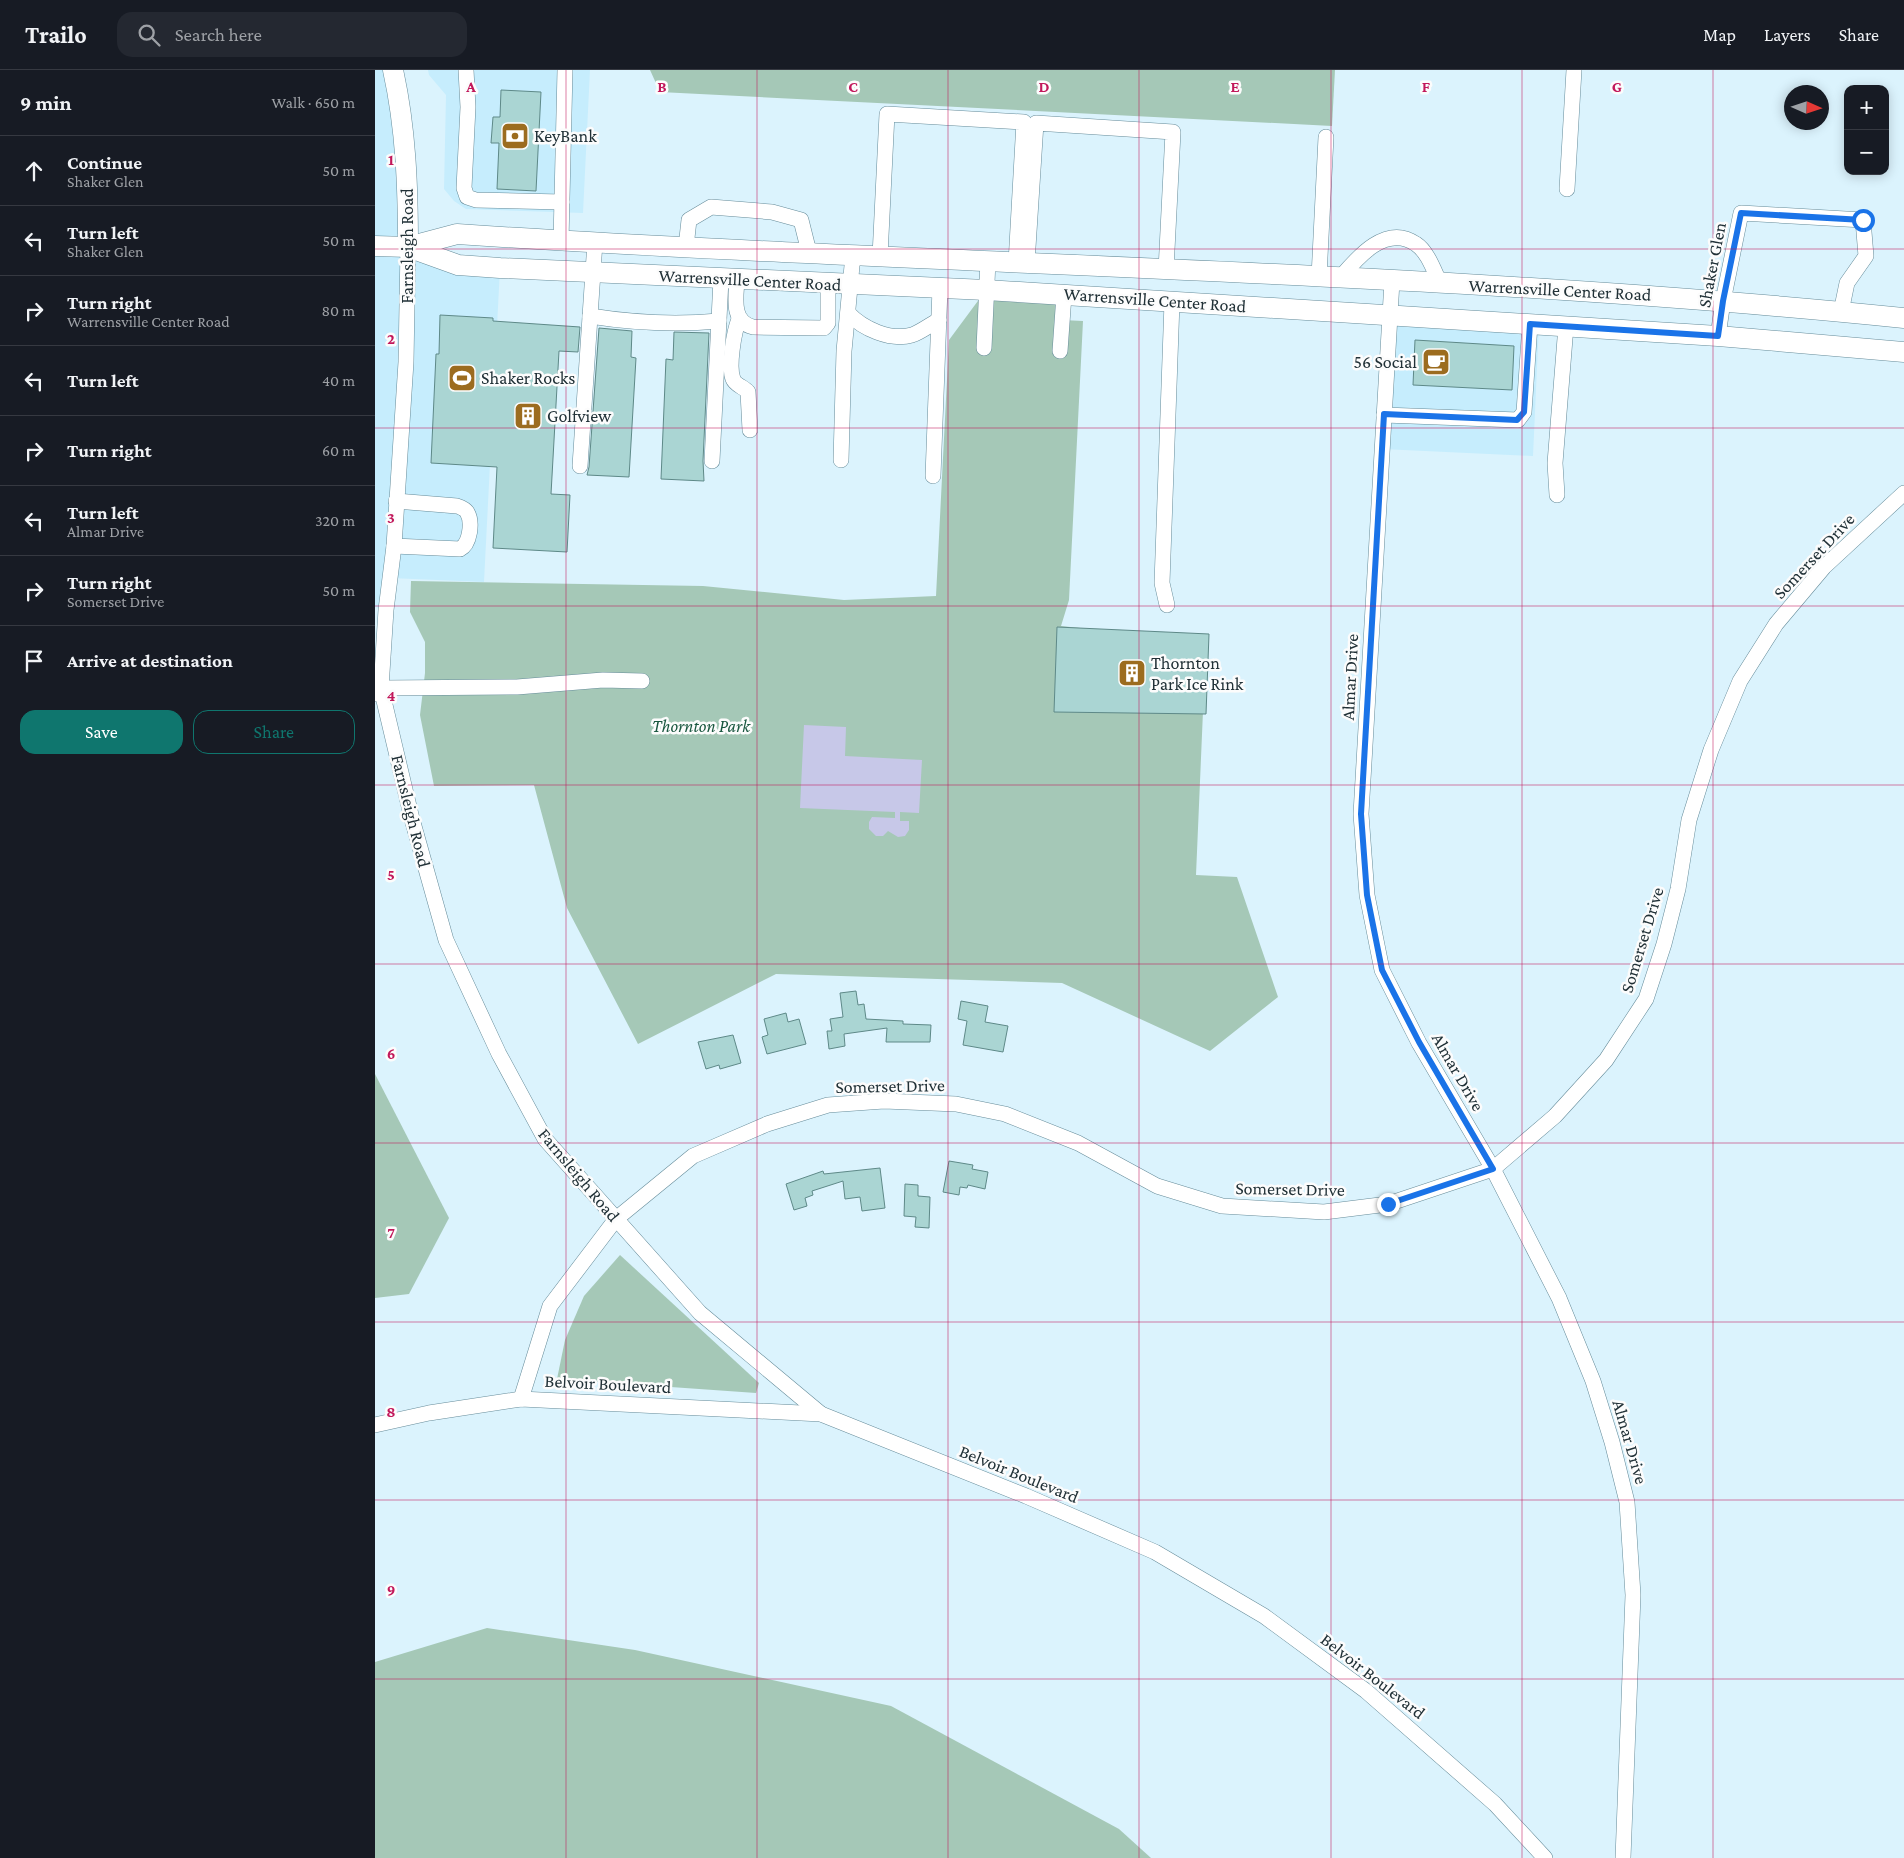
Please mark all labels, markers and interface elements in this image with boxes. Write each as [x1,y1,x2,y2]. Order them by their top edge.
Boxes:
search box [117,12,467,57]
text: Trailo [25,21,87,48]
icon: search [135,21,163,49]
text: Search here [175,24,262,45]
text: Map [1703,25,1736,45]
text: Layers [1764,25,1811,45]
text: Share [1839,25,1879,45]
text: A [465,78,476,95]
text: B [657,78,667,95]
text: C [848,78,858,95]
text: D [1038,78,1050,95]
text: E [1230,78,1240,95]
text: F [1422,78,1431,95]
text: G [1612,78,1622,95]
north arrow [1784,85,1829,130]
map controls [1844,85,1889,175]
button: + [1844,85,1889,130]
text: 9 min [20,91,71,115]
text: Walk · 650 m [272,94,355,111]
bank icon: KeyBank [500,121,530,151]
place label: KeyBank [534,126,597,146]
button: − [1844,130,1889,175]
text: 1 [388,151,394,168]
text: Continue [67,152,142,173]
icon: ahead [20,157,48,185]
text: 50 m [323,162,355,179]
text: Shaker Glen [67,173,144,190]
street label: Farnsleigh Road [397,188,417,304]
route start [1852,209,1875,232]
street label: Shaker Glen [1694,220,1730,309]
text: Turn left [67,222,139,243]
icon: left [20,227,48,255]
text: 50 m [323,232,355,249]
text: Shaker Glen [67,243,144,260]
street label: Warrensville Center Road [658,265,842,295]
street label: Warrensville Center Road [1468,275,1652,305]
street label: Warrensville Center Road [1063,284,1247,316]
text: Turn right [67,292,152,313]
icon: right [20,297,48,325]
text: 80 m [321,302,355,319]
text: Warrensville Center Road [67,313,230,330]
text: 2 [387,330,395,347]
cafe icon: 56 Social [1421,347,1451,377]
place label: 56 Social [1353,352,1417,372]
sports icon: Shaker Rocks [447,363,477,393]
icon: left [20,367,48,395]
place label: Shaker Rocks [481,368,575,388]
text: Turn left [67,370,139,391]
text: 40 m [322,372,355,389]
building icon: Golfview [513,401,543,431]
place label: Golfview [547,406,612,426]
icon: right [20,437,48,465]
text: Turn right [67,440,152,461]
text: 60 m [322,442,355,459]
text: Turn left [67,502,139,523]
icon: left [20,507,48,535]
text: 3 [387,509,395,526]
street label: Somerset Drive [1769,509,1859,603]
text: 320 m [315,512,355,529]
text: Almar Drive [67,523,144,540]
text: Turn right [67,572,152,593]
icon: right [20,577,48,605]
text: 50 m [323,582,355,599]
text: Somerset Drive [67,593,164,610]
street label: Almar Drive [1338,633,1362,721]
icon: arrive [20,647,48,675]
text: Arrive at destination [67,650,233,671]
place label: Thornton Park Ice Rink [1151,653,1244,694]
building icon: Thornton Park Ice Rink [1117,658,1147,688]
text: 4 [387,687,396,704]
button: Save [20,710,183,754]
button: Share [193,710,355,754]
park label: Thornton Park [652,716,751,736]
street label: Farnsleigh Road [387,753,435,870]
text: 5 [387,866,395,883]
street label: Somerset Drive [1616,885,1668,995]
street label: Almar Drive [1428,1029,1488,1115]
text: 6 [387,1045,395,1062]
street label: Somerset Drive [835,1075,945,1097]
street label: Farnsleigh Road [534,1124,624,1226]
street label: Somerset Drive [1235,1178,1345,1200]
route end [1377,1193,1400,1216]
text: 7 [387,1224,395,1241]
street label: Belvoir Boulevard [544,1371,672,1397]
street label: Almar Drive [1608,1398,1652,1486]
text: 8 [386,1403,396,1420]
street label: Belvoir Boulevard [956,1441,1082,1507]
text: 9 [387,1581,395,1598]
street label: Belvoir Boulevard [1317,1629,1430,1723]

